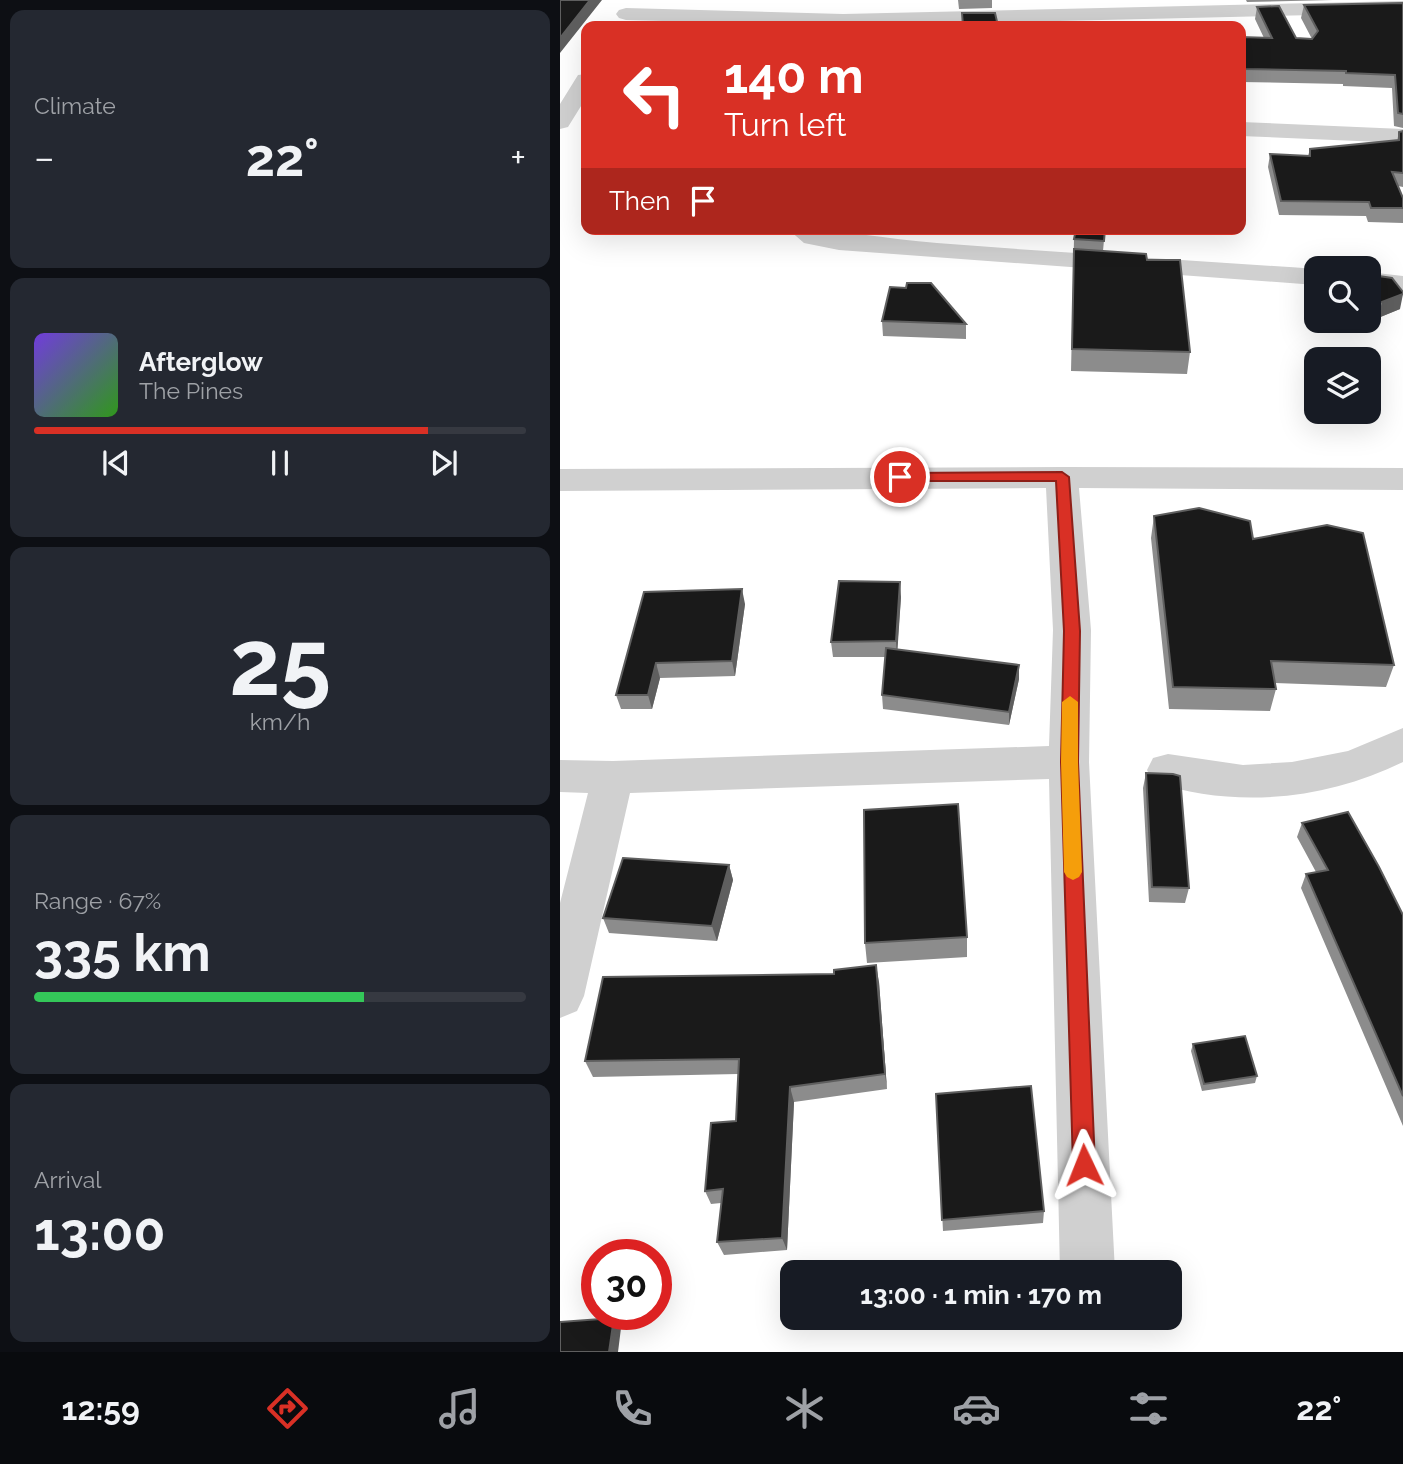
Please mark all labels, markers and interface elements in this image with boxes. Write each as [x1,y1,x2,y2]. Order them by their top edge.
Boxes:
text: 140 m [724,47,864,104]
icon: left [609,49,700,140]
text: Climate [34,92,116,119]
text: Turn left [724,106,846,143]
text: 22° [246,127,319,188]
text: − [34,135,54,180]
text: + [510,135,526,180]
icon: arrive [684,182,722,220]
text: Then [609,186,670,216]
map controls [1304,256,1381,424]
button: search [1304,256,1381,333]
text: Afterglow [139,347,263,377]
button: layers [1304,347,1381,424]
text: The Pines [139,377,243,404]
icon: previous [97,444,135,482]
icon: pause [261,444,299,482]
icon: next [425,444,463,482]
pin [870,447,930,507]
icon: arrive [881,458,919,496]
text: 25 [229,609,331,716]
text: km/h [250,708,310,735]
text: Range · 67% [34,887,161,914]
text: 335 km [34,922,211,983]
position arrow [1047,1128,1121,1202]
text: Arrival [34,1166,101,1193]
text: 13:00 [34,1201,165,1262]
speed limit sign: 30 [581,1239,672,1330]
text: 13:00 · 1 min · 170 m [860,1280,1102,1310]
icon: directions [263,1384,312,1433]
icon: music [435,1384,484,1433]
icon: phone [608,1384,657,1433]
icon: climate [780,1384,829,1433]
icon: car [952,1384,1001,1433]
icon: filters [1124,1384,1173,1433]
text: 12:59 [62,1390,140,1427]
text: 22° [1296,1390,1341,1427]

